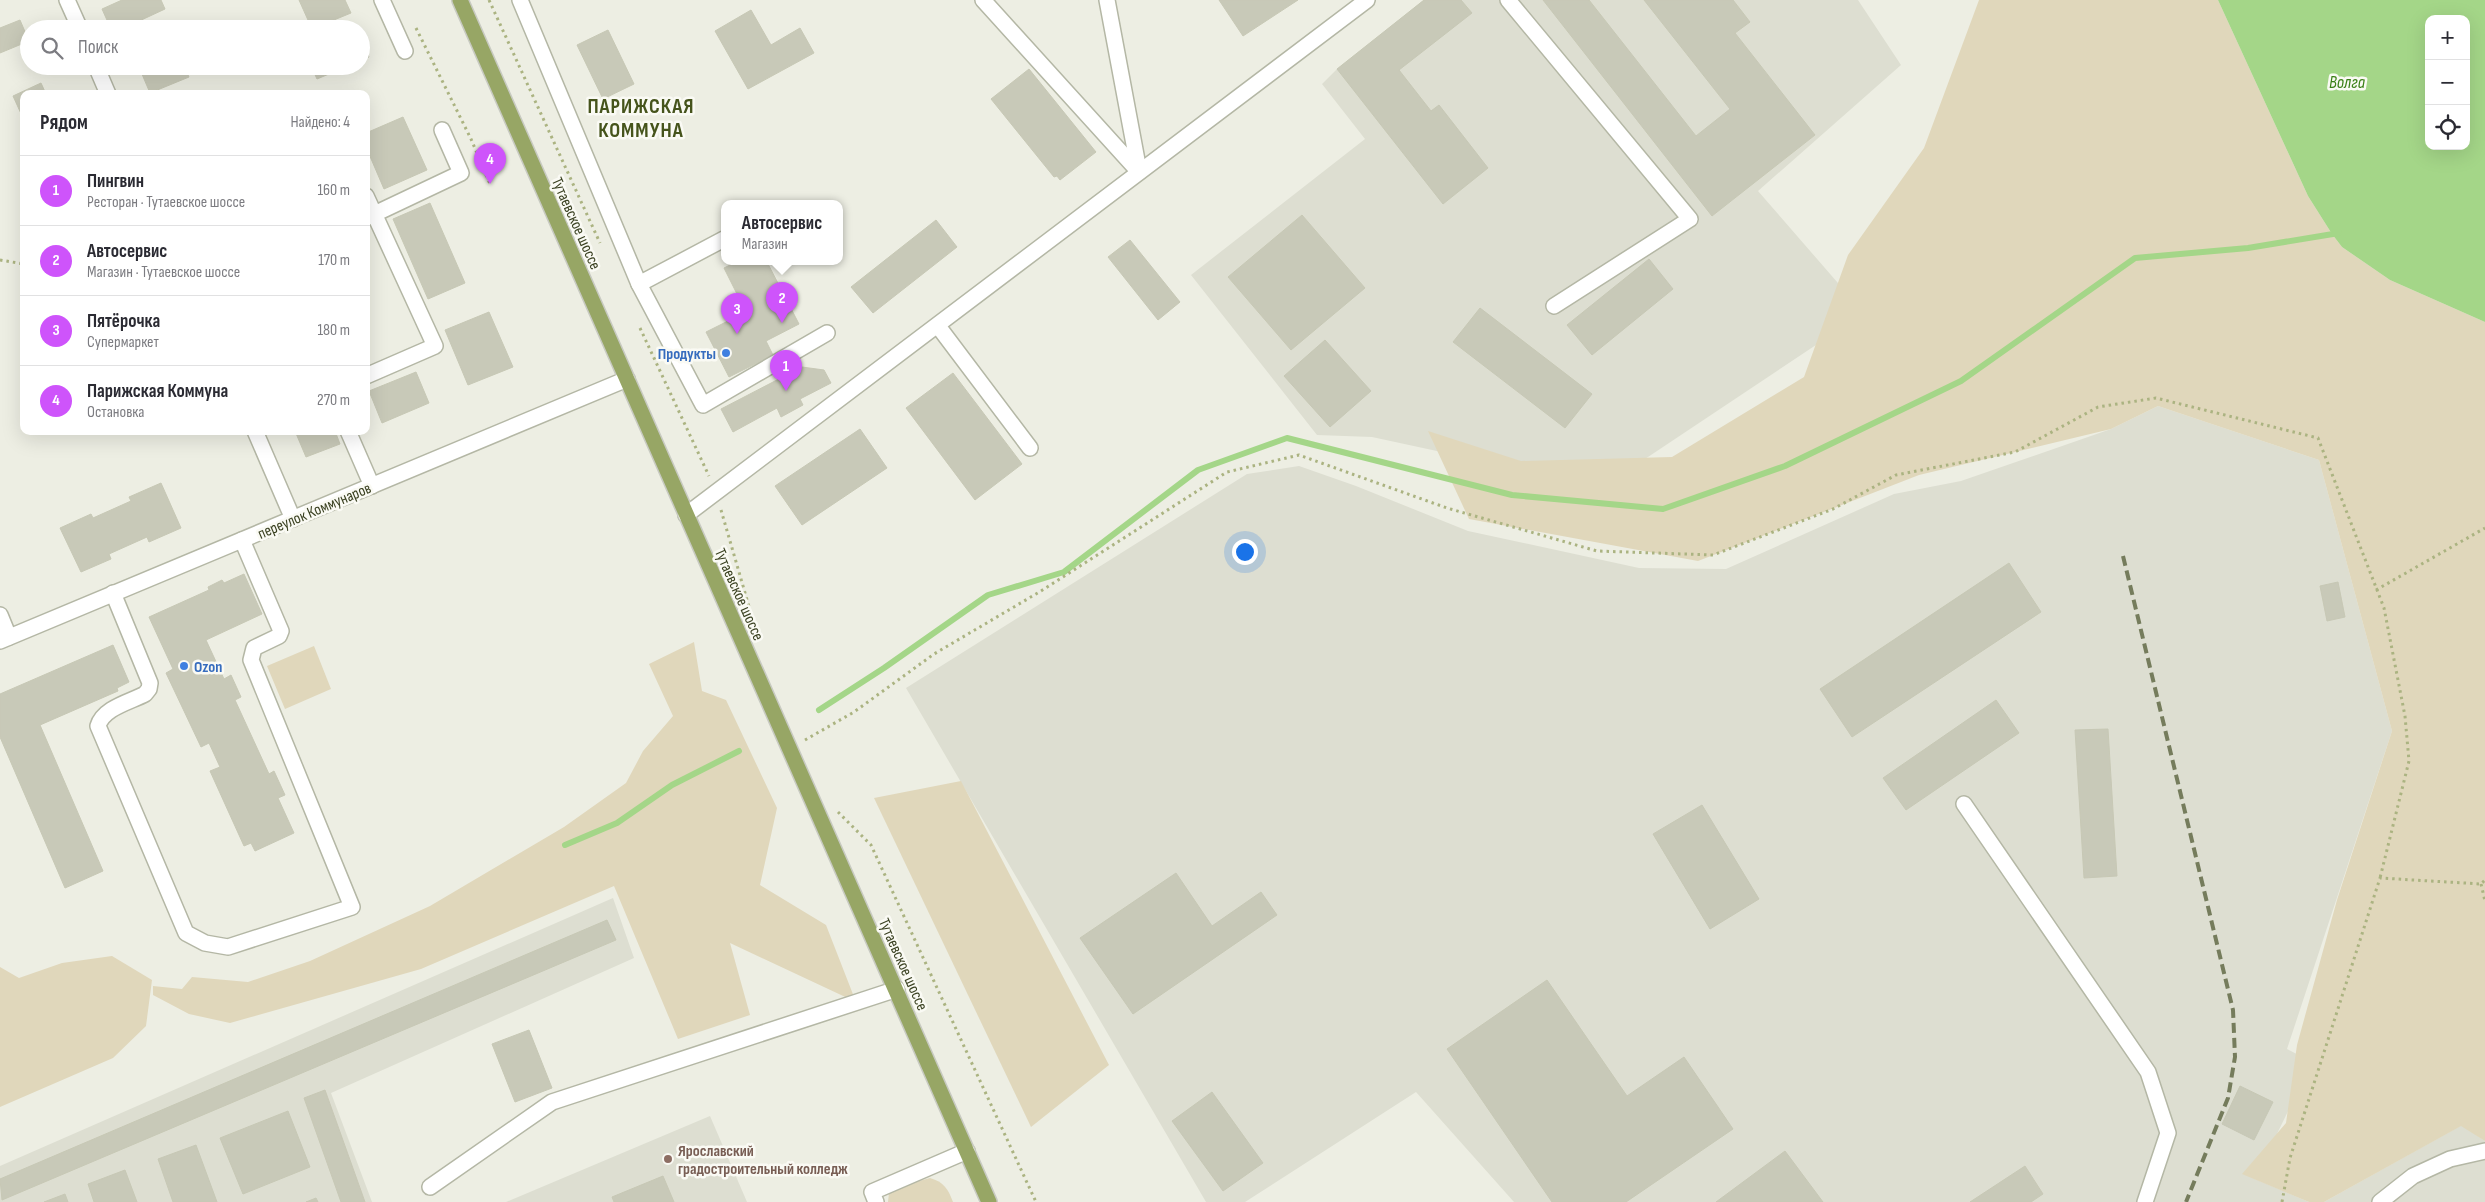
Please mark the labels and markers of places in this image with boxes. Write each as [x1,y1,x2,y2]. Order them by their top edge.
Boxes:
pin: 4 [474,143,506,184]
pin: 2 [766,282,798,323]
pin: 3 [721,293,753,334]
place label: Продукты [658,345,716,364]
marker: Продукты [720,347,732,359]
pin: 1 [770,350,802,391]
place label: Ozon [194,658,222,677]
marker: Ozon [178,660,190,672]
place label: Ярославский градостроительный колледж [678,1142,848,1179]
marker: Ярославский градостроительный колледж [662,1153,674,1165]

